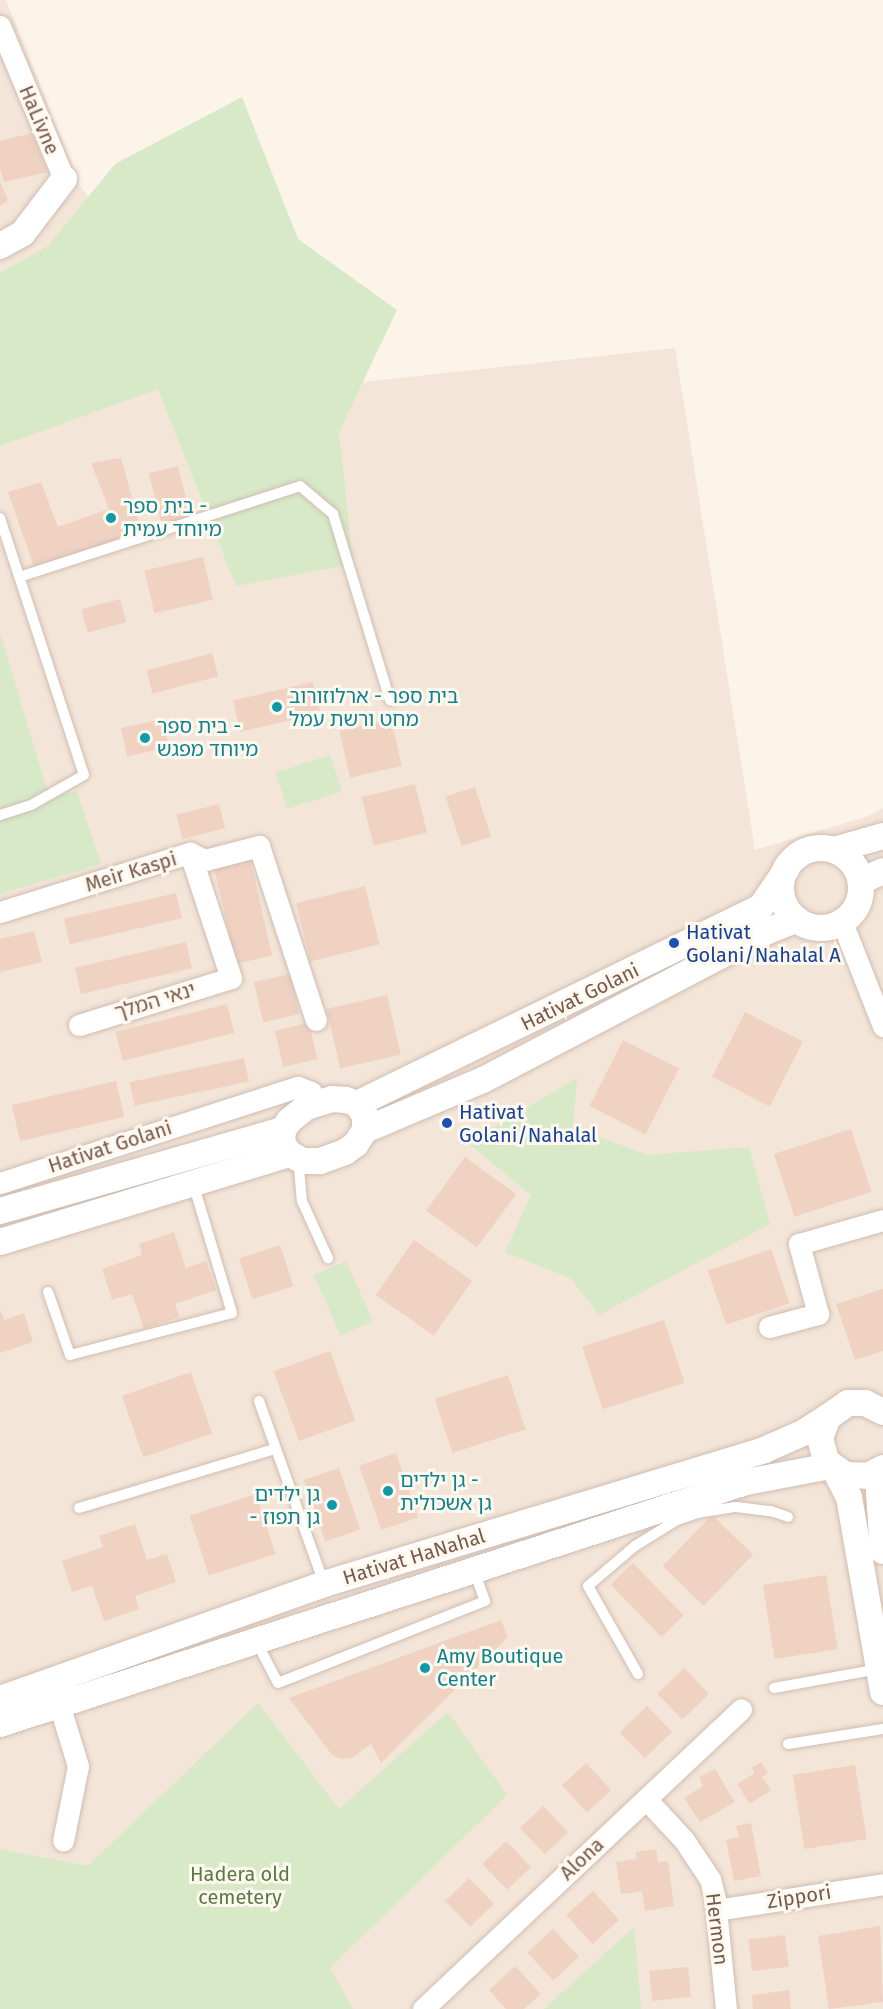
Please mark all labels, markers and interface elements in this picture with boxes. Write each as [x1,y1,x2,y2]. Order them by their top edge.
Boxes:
street label: HaLivne [14,82,64,158]
place label: בית ספר - מיוחד עמית [123,494,222,541]
marker: בית ספר - מיוחד עמית [104,511,118,525]
place label: בית ספר - ארלוזורוב מחט ורשת עמל [289,684,458,731]
marker: בית ספר - ארלוזורוב מחט ורשת עמל [270,700,284,714]
place label: בית ספר - מיוחד מפגש [157,714,258,761]
marker: בית ספר - מיוחד מפגש [138,731,152,745]
street label: Meir Kaspi [82,847,180,897]
place label: Hativat Golani/Nahalal A [686,920,841,967]
marker: Hativat Golani/Nahalal A [667,936,681,950]
street label: Hativat Golani [517,958,643,1036]
street label: ינאי המלך [112,977,198,1025]
place label: Hativat Golani/Nahalal [459,1100,597,1147]
street label: Hativat Golani [45,1116,175,1178]
marker: Hativat Golani/Nahalal [440,1116,454,1130]
place label: גן ילדים - גן אשכולית [400,1468,492,1515]
place label: גן ילדים - גן תפוז [249,1482,320,1529]
marker: גן ילדים - גן אשכולית [381,1484,395,1498]
marker: גן ילדים - גן תפוז [325,1498,339,1512]
street label: Hativat HaNahal [340,1524,488,1590]
place label: Amy Boutique Center [437,1644,563,1691]
marker: Amy Boutique Center [418,1661,432,1675]
street label: Alona [555,1833,609,1885]
park label: Hadera old cemetery [190,1863,290,1910]
street label: Zippori [765,1880,833,1914]
street label: Hermon [701,1891,733,1967]

